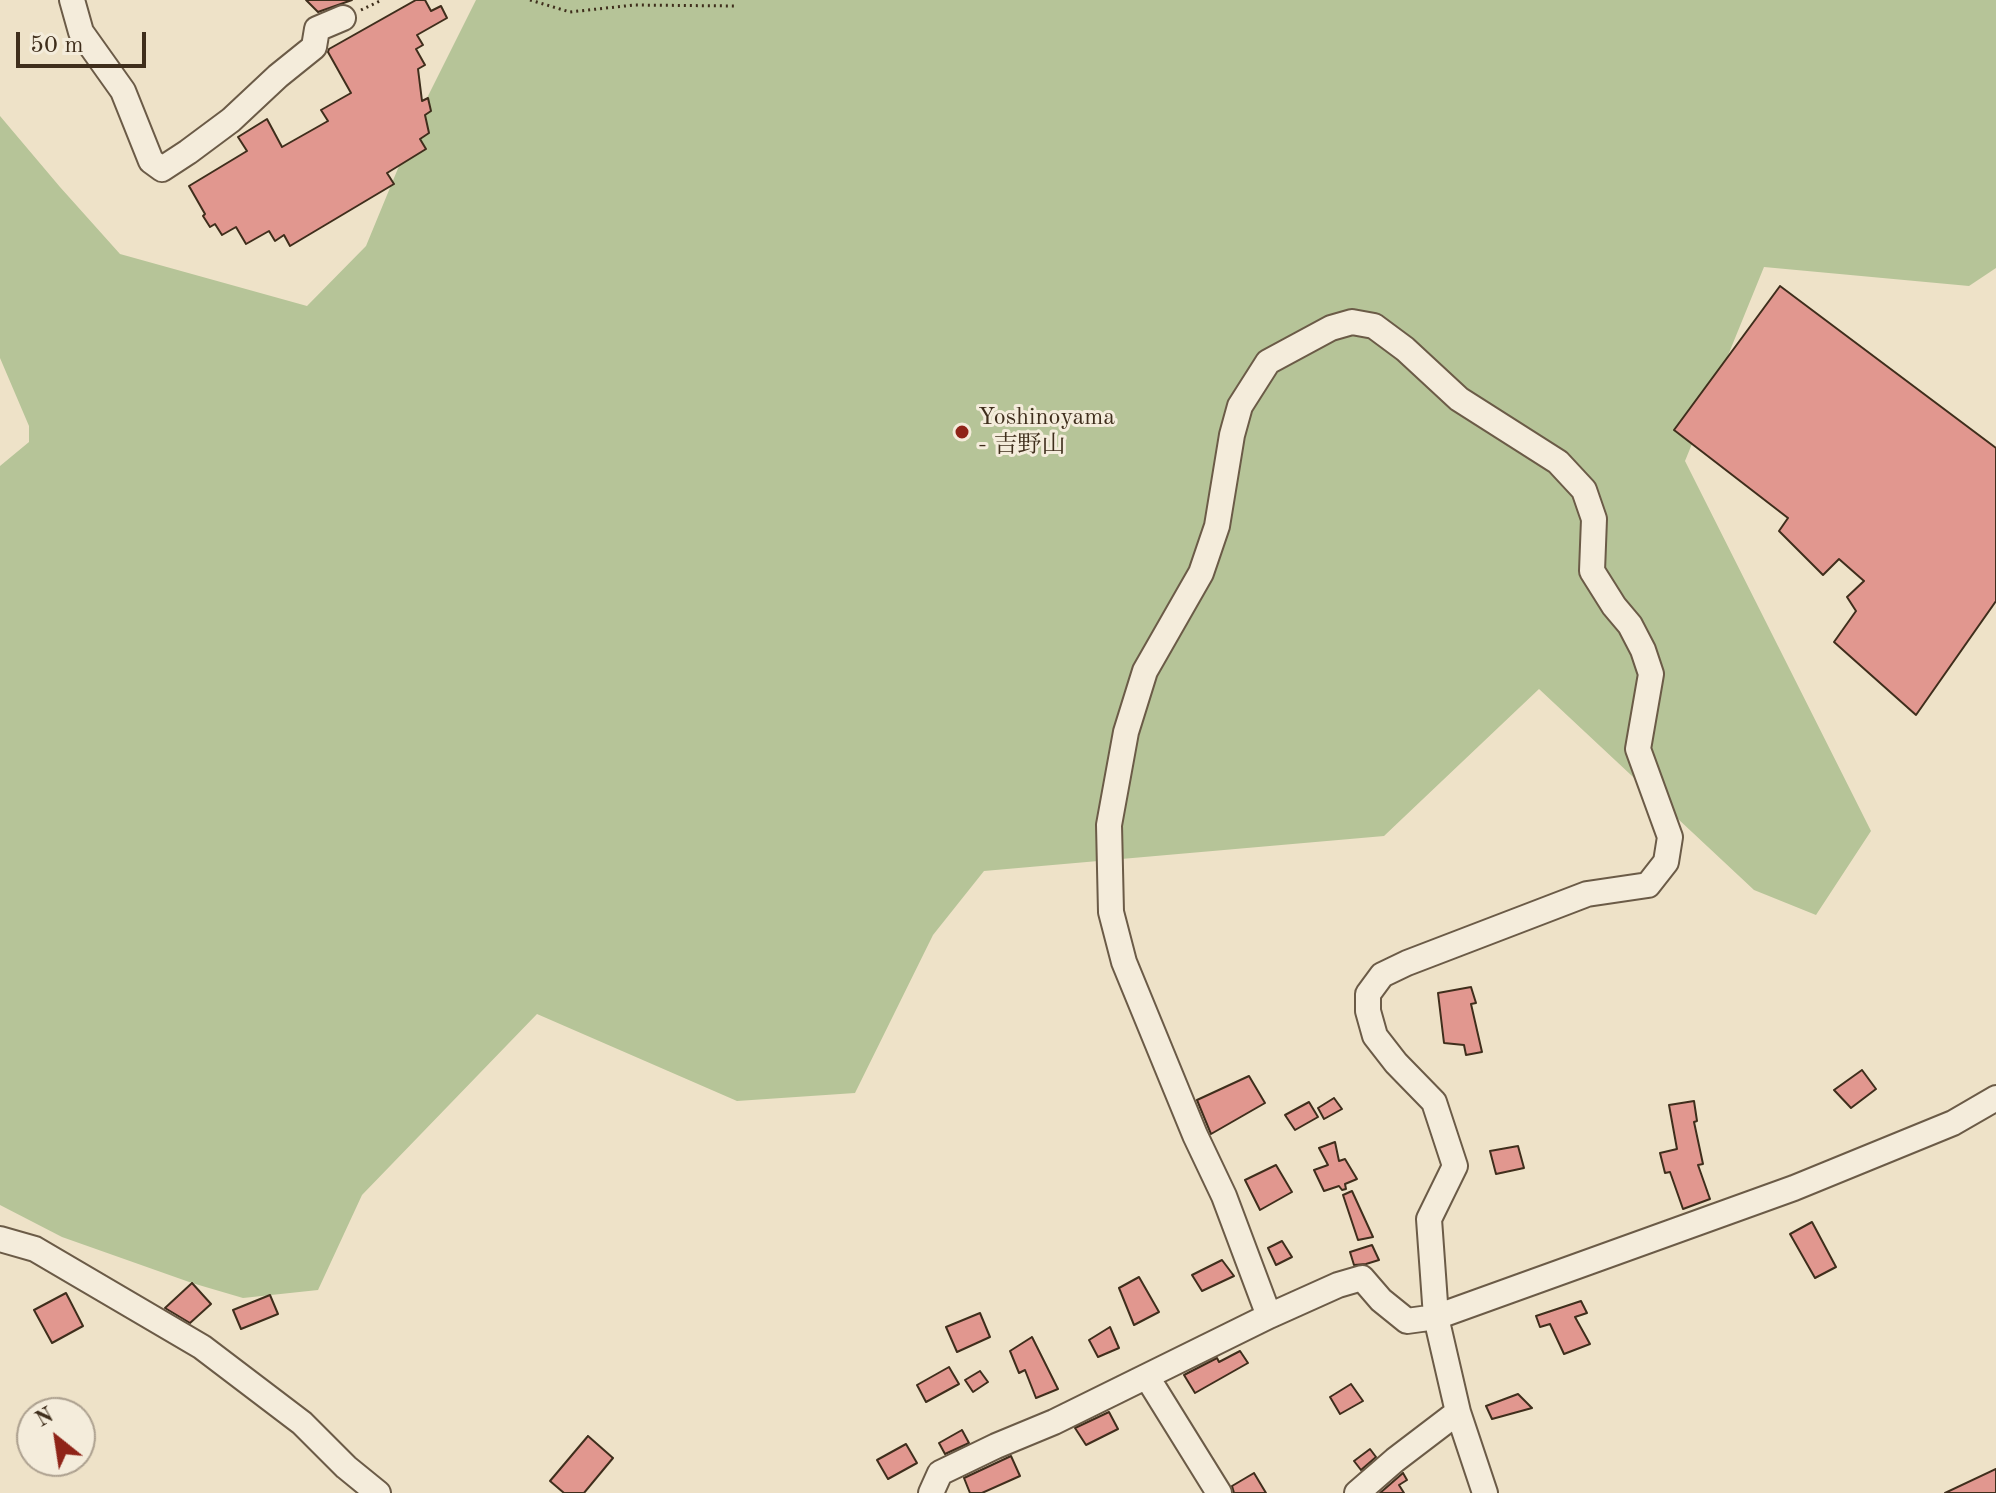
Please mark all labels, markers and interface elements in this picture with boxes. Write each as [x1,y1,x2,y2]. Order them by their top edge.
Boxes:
scale bar [20,16,150,66]
text: 50 m [30,34,84,58]
place label: Yoshinoyama - 吉野山 [978,404,1115,460]
marker: Yoshinoyama - 吉野山 [953,423,971,441]
north arrow [16,1397,96,1477]
text: N [32,1404,58,1432]

